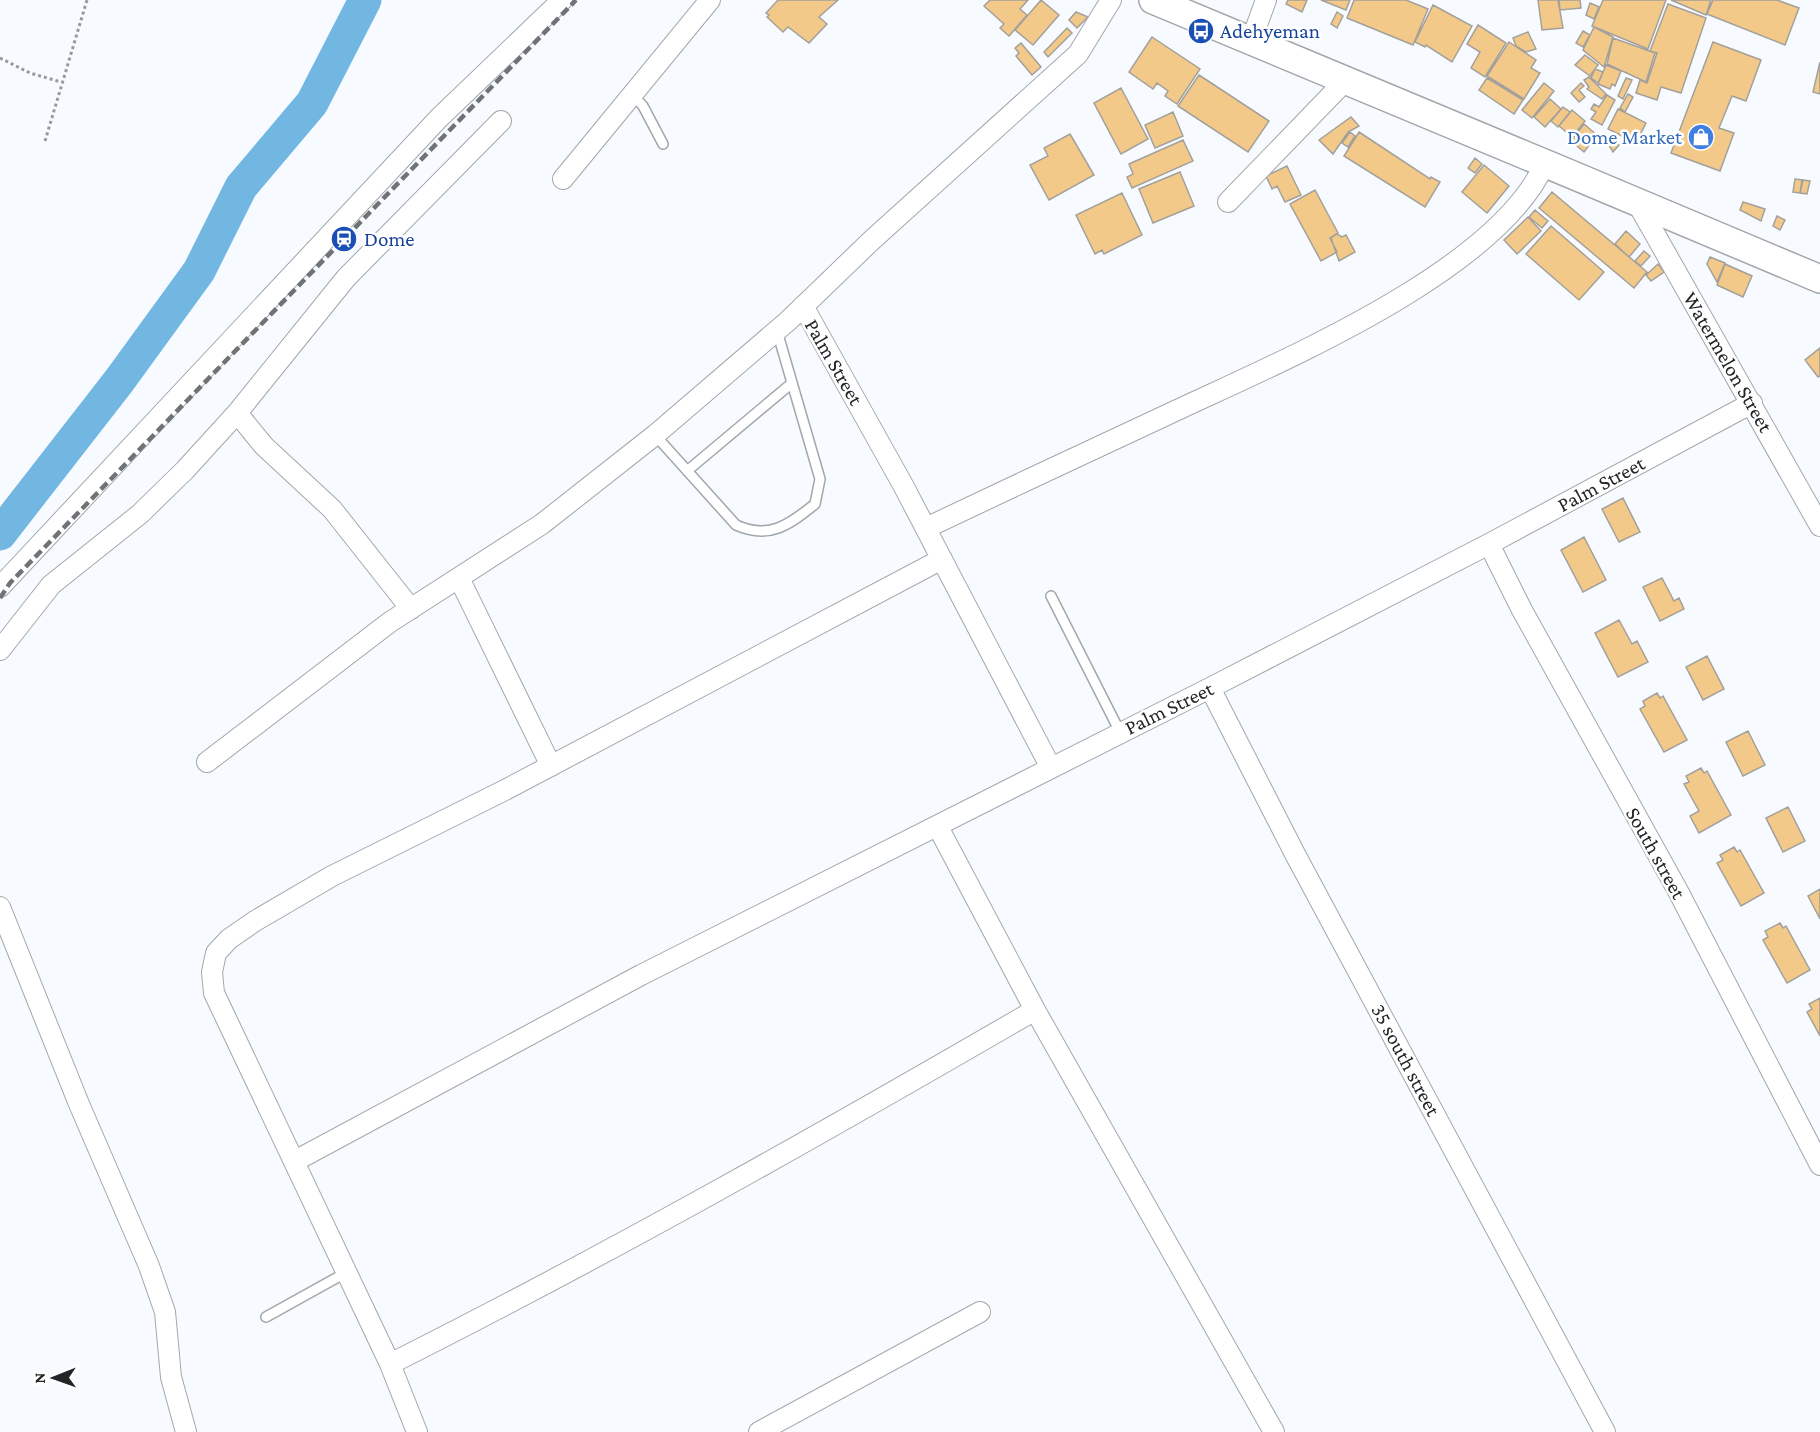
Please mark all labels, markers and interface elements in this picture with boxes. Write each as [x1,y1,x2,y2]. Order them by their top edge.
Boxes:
bus stop icon: Adehyeman [1186,16,1216,46]
place label: Adehyeman [1220,19,1320,43]
shop icon: Dome Market [1686,122,1716,152]
place label: Dome Market [1567,125,1683,149]
station icon: Dome [329,224,359,254]
place label: Dome [364,227,415,251]
street label: Watermelon Street [1678,288,1778,437]
street label: Palm Street [800,315,869,410]
street label: Palm Street [1553,450,1650,517]
street label: Palm Street [1121,676,1218,740]
street label: South street [1621,803,1692,904]
street label: 35 south street [1366,1000,1446,1121]
north arrow [24,1348,84,1408]
text: N [31,1373,48,1384]

